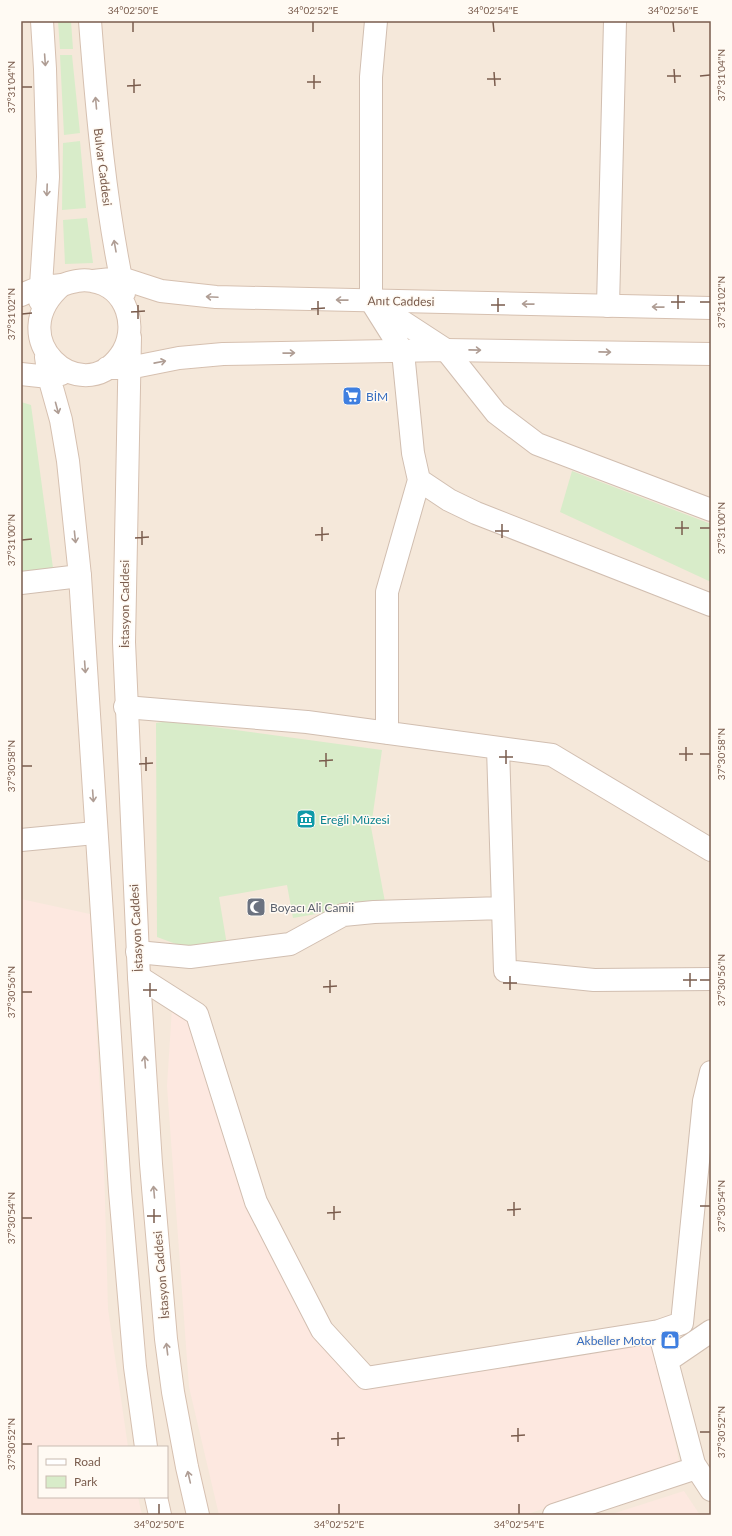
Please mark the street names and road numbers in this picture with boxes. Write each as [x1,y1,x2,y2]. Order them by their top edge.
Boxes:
street label: Bulvar Caddesi [91,127,115,207]
street label: Anıt Caddesi [367,293,435,309]
street label: İstasyon Caddesi [117,560,132,648]
street label: İstasyon Caddesi [126,883,146,972]
street label: İstasyon Caddesi [150,1230,172,1320]

